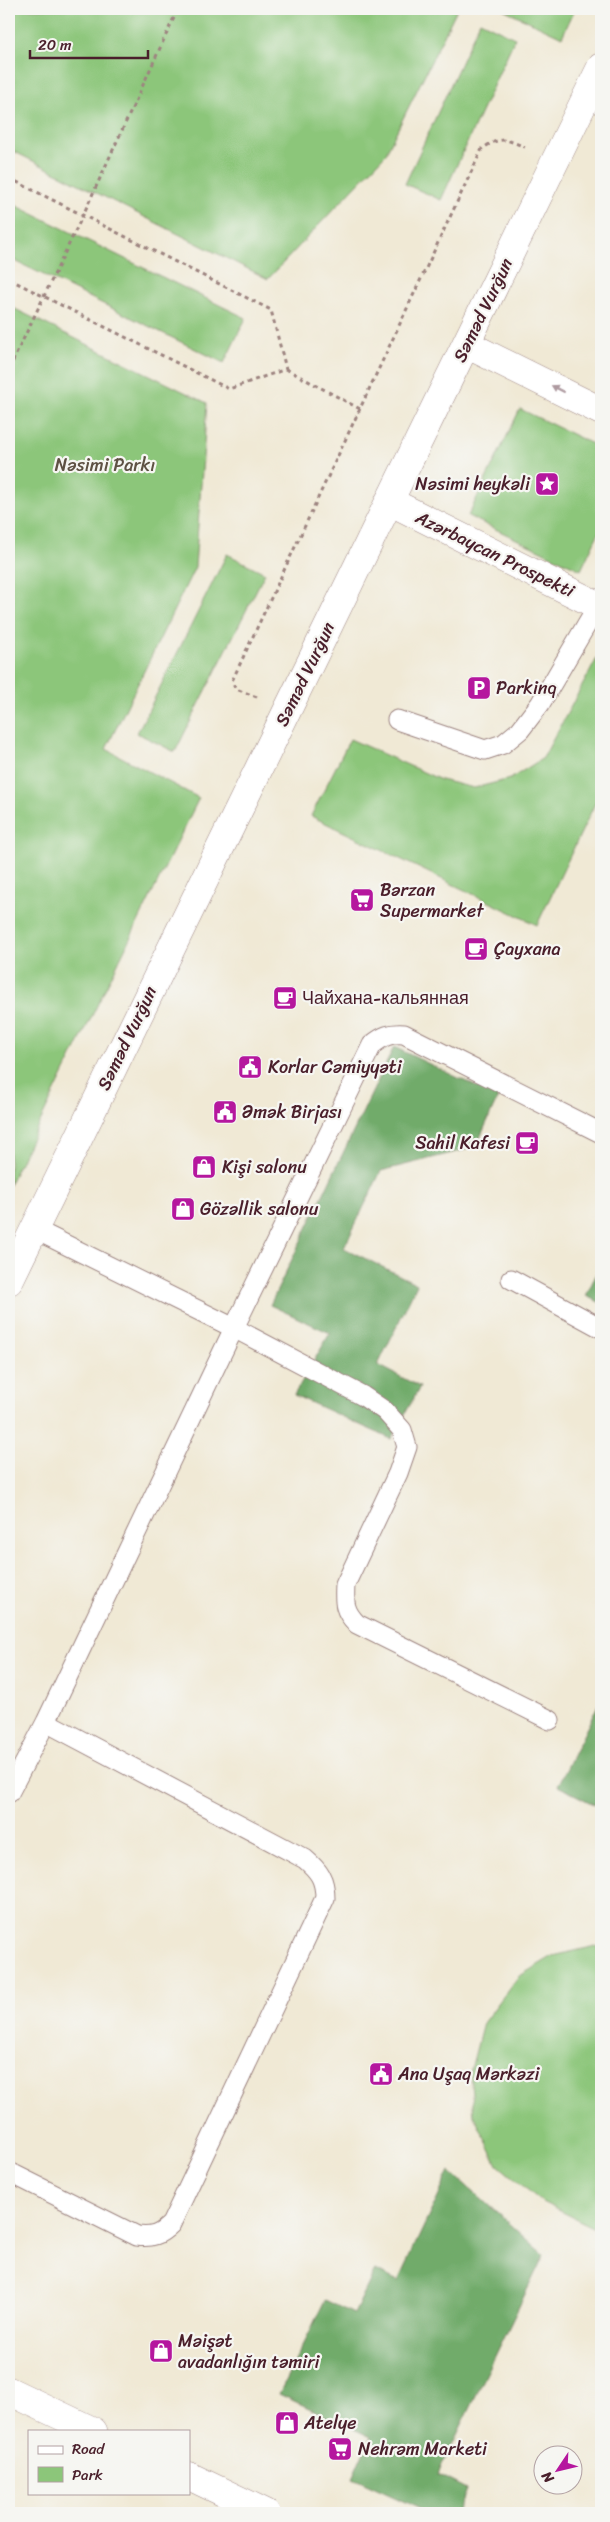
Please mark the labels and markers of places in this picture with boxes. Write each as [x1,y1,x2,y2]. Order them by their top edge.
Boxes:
place label: Nəsimi heykəli [415,468,531,500]
place icon: Nəsimi heykəli [534,471,560,497]
place label: Parkinq [496,672,557,704]
parking icon: Parkinq [466,675,492,701]
place label: Bərzan Supermarket [380,874,484,927]
supermarket icon: Bərzan Supermarket [349,887,375,913]
place label: Çayxana [494,933,561,965]
cafe icon: Çayxana [463,936,489,962]
place label: Чайхана-кальянная [302,982,469,1014]
cafe icon: Чайхана-кальянная [272,985,298,1011]
place label: Korlar Cəmiyyəti [268,1051,403,1083]
public building icon: Korlar Cəmiyyəti [237,1054,263,1080]
place label: Əmək Birjası [242,1096,342,1128]
public building icon: Əmək Birjası [212,1099,238,1125]
place label: Sahil Kafesi [415,1127,511,1159]
cafe icon: Sahil Kafesi [514,1130,540,1156]
place label: Kişi salonu [222,1151,307,1183]
shop icon: Kişi salonu [191,1154,217,1180]
place label: Gözəllik salonu [200,1193,319,1225]
shop icon: Gözəllik salonu [170,1196,196,1222]
place label: Ana Uşaq Mərkəzi [397,2058,540,2090]
public building icon: Ana Uşaq Mərkəzi [368,2061,394,2087]
place label: Məişət avadanlığın təmiri [178,2325,321,2378]
shop icon: Məişət avadanlığın təmiri [148,2338,174,2364]
place label: Atelye [303,2407,357,2439]
shop icon: Atelye [274,2410,300,2436]
place label: Nehrəm Marketi [358,2433,488,2465]
supermarket icon: Nehrəm Marketi [327,2436,353,2462]

